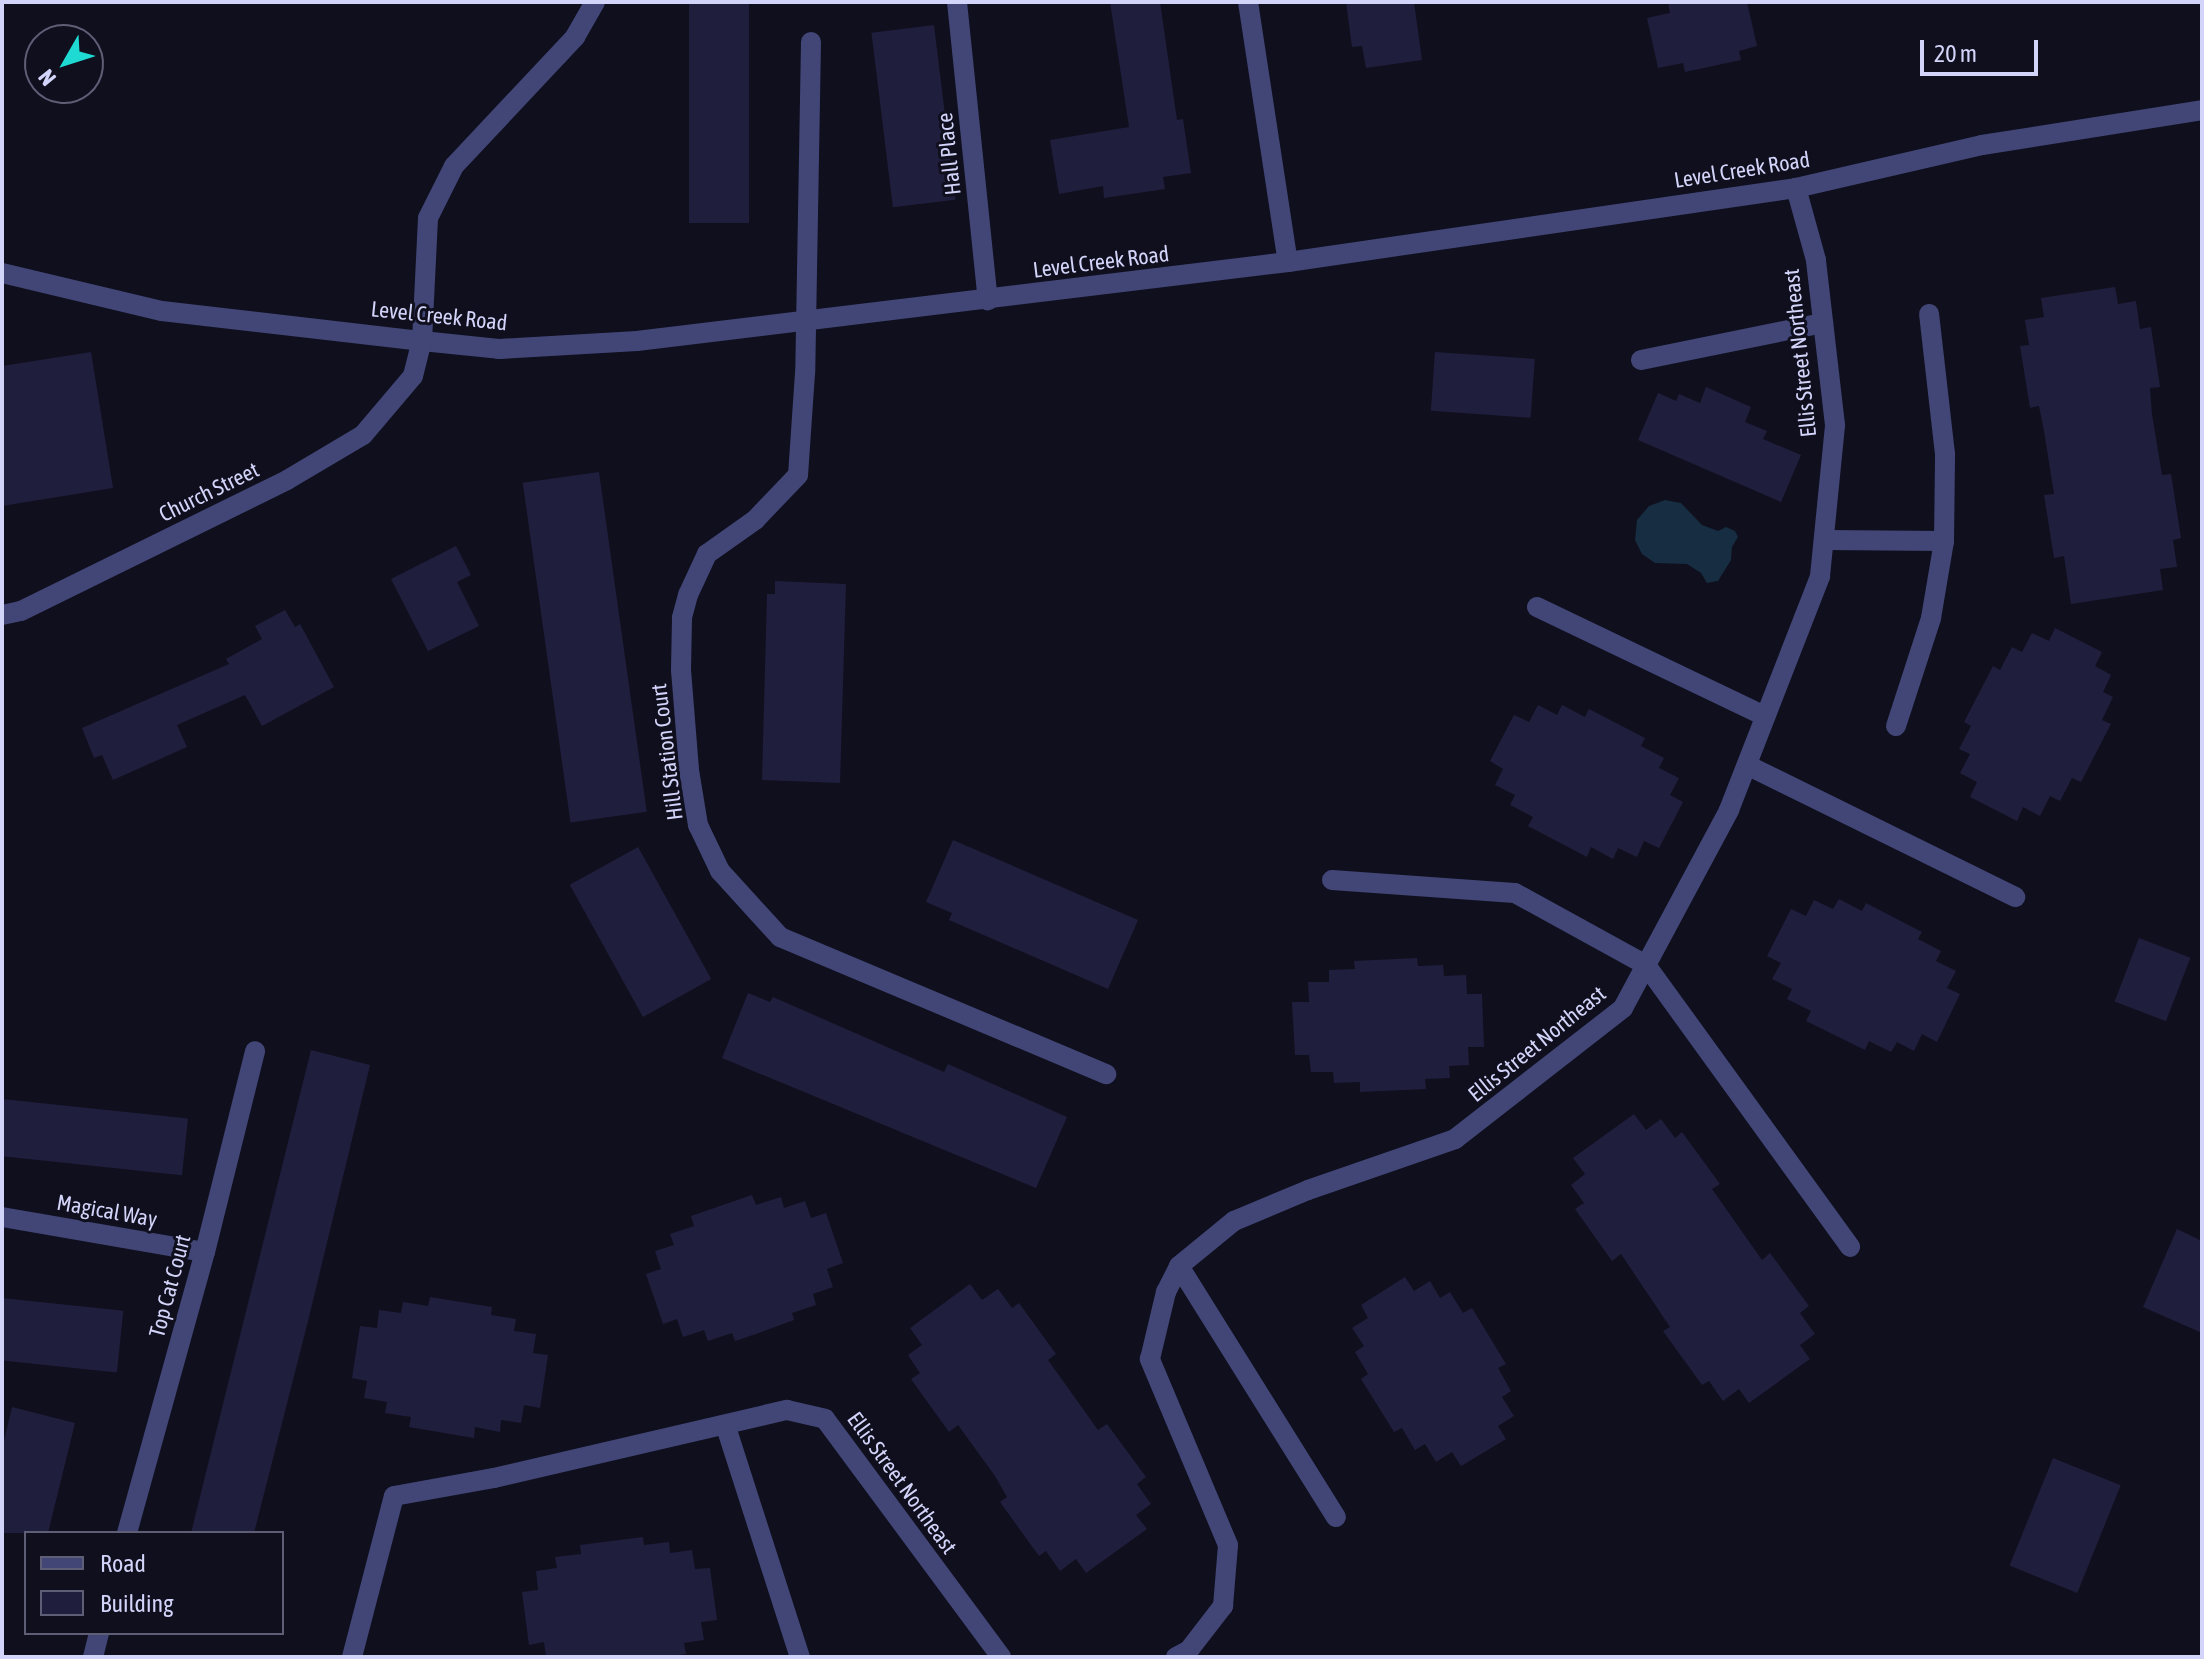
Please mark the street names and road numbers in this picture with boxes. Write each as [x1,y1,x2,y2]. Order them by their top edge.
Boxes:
street label: Hall Place [932,112,966,196]
street label: Level Creek Road [1672,146,1812,194]
street label: Level Creek Road [1031,241,1171,283]
street label: Ellis Street Northeast [1778,268,1822,438]
street label: Level Creek Road [370,296,508,336]
street label: Church Street [155,457,263,527]
street label: Hill Station Court [646,682,688,822]
street label: Ellis Street Northeast [1463,981,1611,1107]
street label: Magical Way [55,1189,159,1233]
street label: Top Cat Court [144,1232,196,1340]
street label: Ellis Street Northeast [842,1407,962,1559]

